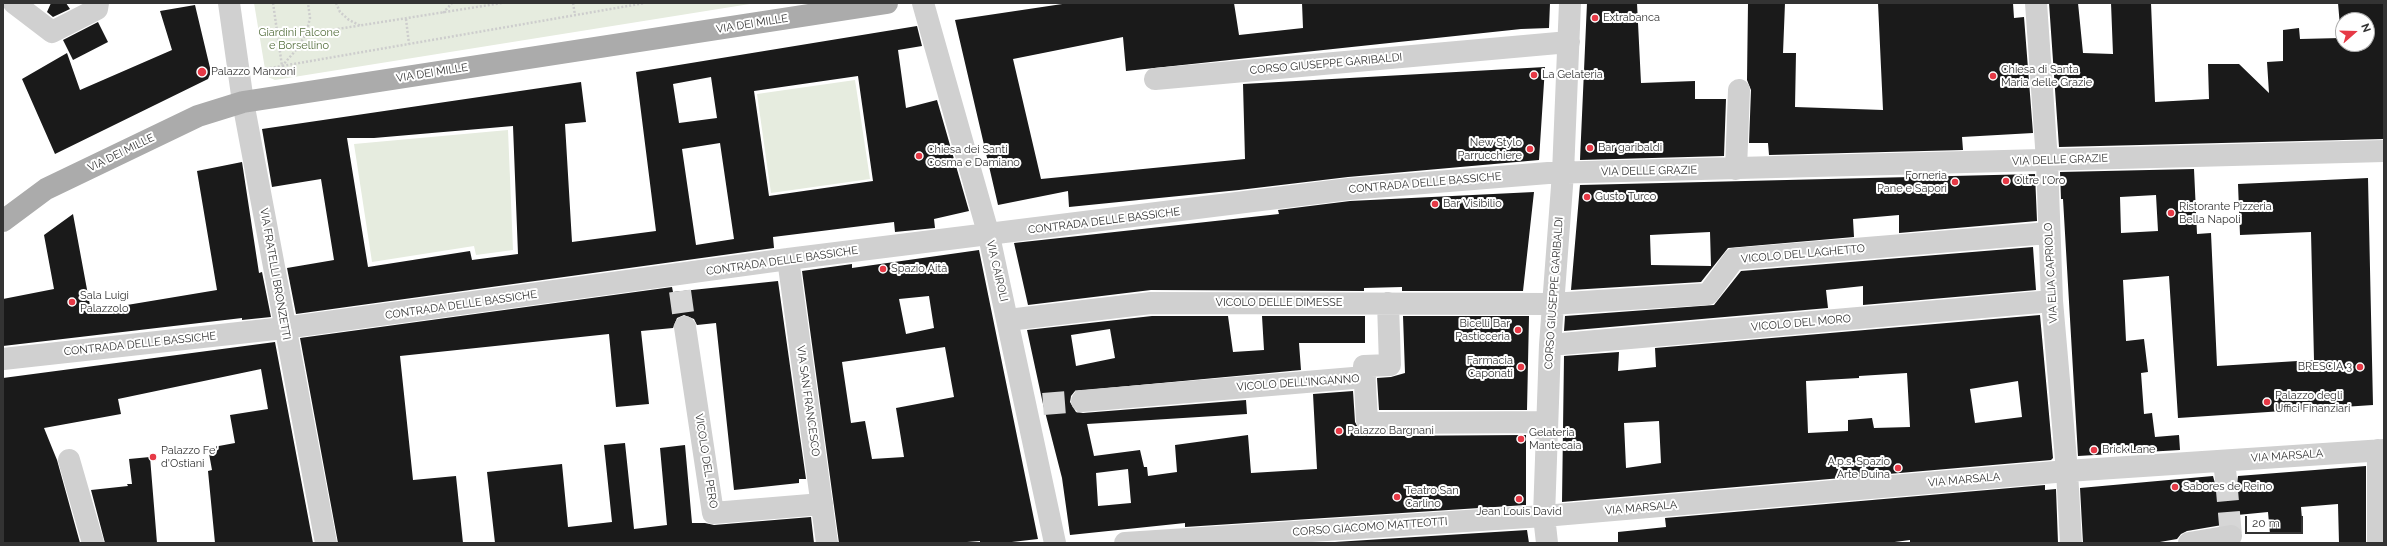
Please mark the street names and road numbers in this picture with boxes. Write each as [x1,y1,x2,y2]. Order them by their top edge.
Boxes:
street label: VIA DEI MILLE [715,12,789,36]
street label: CORSO GIUSEPPE GARIBALDI [1249,51,1403,77]
street label: VIA DEI MILLE [395,61,469,85]
street label: VIA DEI MILLE [86,131,156,175]
street label: VIA DELLE GRAZIE [2012,152,2108,168]
street label: VIA DELLE GRAZIE [1601,164,1697,178]
street label: CONTRADA DELLE BASSICHE [1348,170,1502,196]
street label: CONTRADA DELLE BASSICHE [1027,205,1181,237]
street label: VIA FRATELLI BRONZETTI [257,207,293,341]
street label: CORSO GIUSEPPE GARIBALDI [1542,216,1566,370]
street label: VIA ELIA CAPRIOLO [2042,222,2060,324]
street label: VIA CAIROLI [984,239,1010,303]
street label: VICOLO DEL LAGHETTO [1740,242,1866,266]
street label: CONTRADA DELLE BASSICHE [705,244,859,278]
street label: CONTRADA DELLE BASSICHE [384,288,538,322]
street label: VICOLO DELLE DIMESSE [1216,296,1342,310]
street label: VICOLO DEL MORO [1751,312,1851,334]
street label: CONTRADA DELLE BASSICHE [63,329,217,359]
street label: VIA SAN FRANCESCO [794,345,822,457]
street label: VICOLO DELL'INGANNO [1236,372,1360,394]
street label: VICOLO DEL PERO [692,413,720,509]
street label: VIA MARSALA [2250,447,2324,465]
street label: VIA MARSALA [1927,470,2001,490]
street label: VIA MARSALA [1604,498,1678,518]
street label: CORSO GIACOMO MATTEOTTI [1292,515,1448,539]

